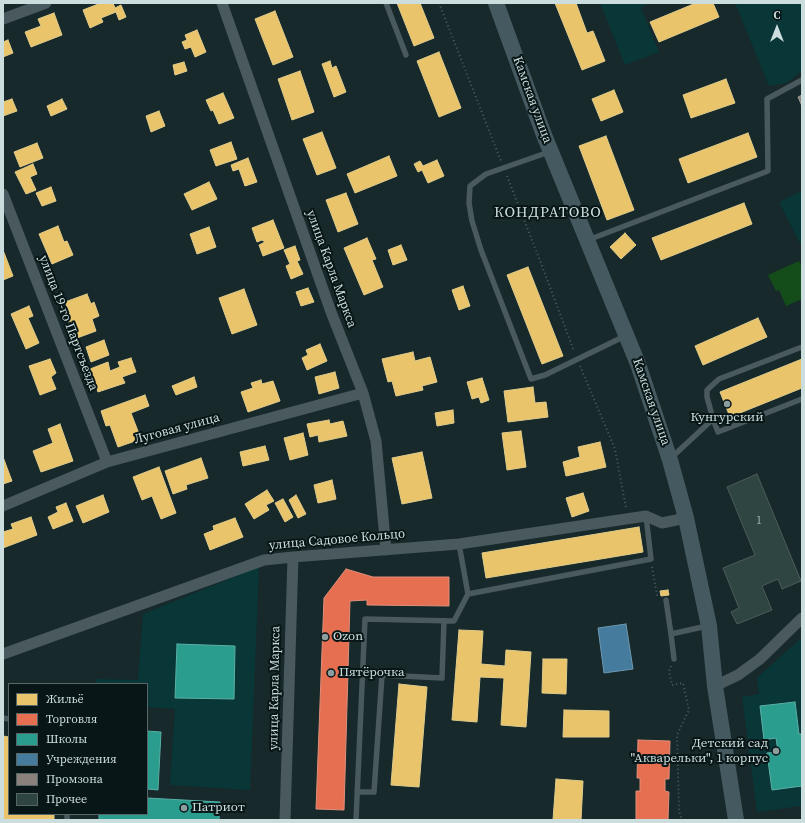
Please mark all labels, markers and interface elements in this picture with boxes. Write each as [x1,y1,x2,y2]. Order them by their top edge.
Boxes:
north arrow [757,8,797,48]
text: С [774,8,780,23]
street label: Камская улица [509,55,555,145]
district label: КОНДРАТОВО [494,204,602,222]
street label: улица Карла Маркса [302,208,360,330]
street label: улица 19-го Партсъезда [35,253,101,393]
street label: Камская улица [629,356,673,448]
marker: Кунгурский [722,399,732,409]
street label: Луговая улица [132,410,222,448]
place label: Кунгурский [690,410,764,426]
house number: 1 [756,514,762,528]
street label: улица Садовое Кольцо [268,526,406,554]
street label: улица Карла Маркса [266,626,284,750]
place label: Ozon [333,629,363,645]
marker: Ozon [320,632,330,642]
place label: Пятёрочка [339,665,405,681]
marker: Пятёрочка [326,668,336,678]
legend [8,683,148,815]
text: Жильё [46,691,84,707]
text: Торговля [46,711,97,727]
text: Школы [46,731,87,747]
place label: Детский сад "Акварельки", 1 корпус [630,736,768,767]
marker: Детский сад "Акварельки", 1 корпус [771,746,781,756]
text: Учреждения [46,751,117,767]
text: Промзона [46,771,103,787]
text: Прочее [46,791,87,807]
place label: Патриот [192,800,245,816]
marker: Патриот [179,803,189,813]

